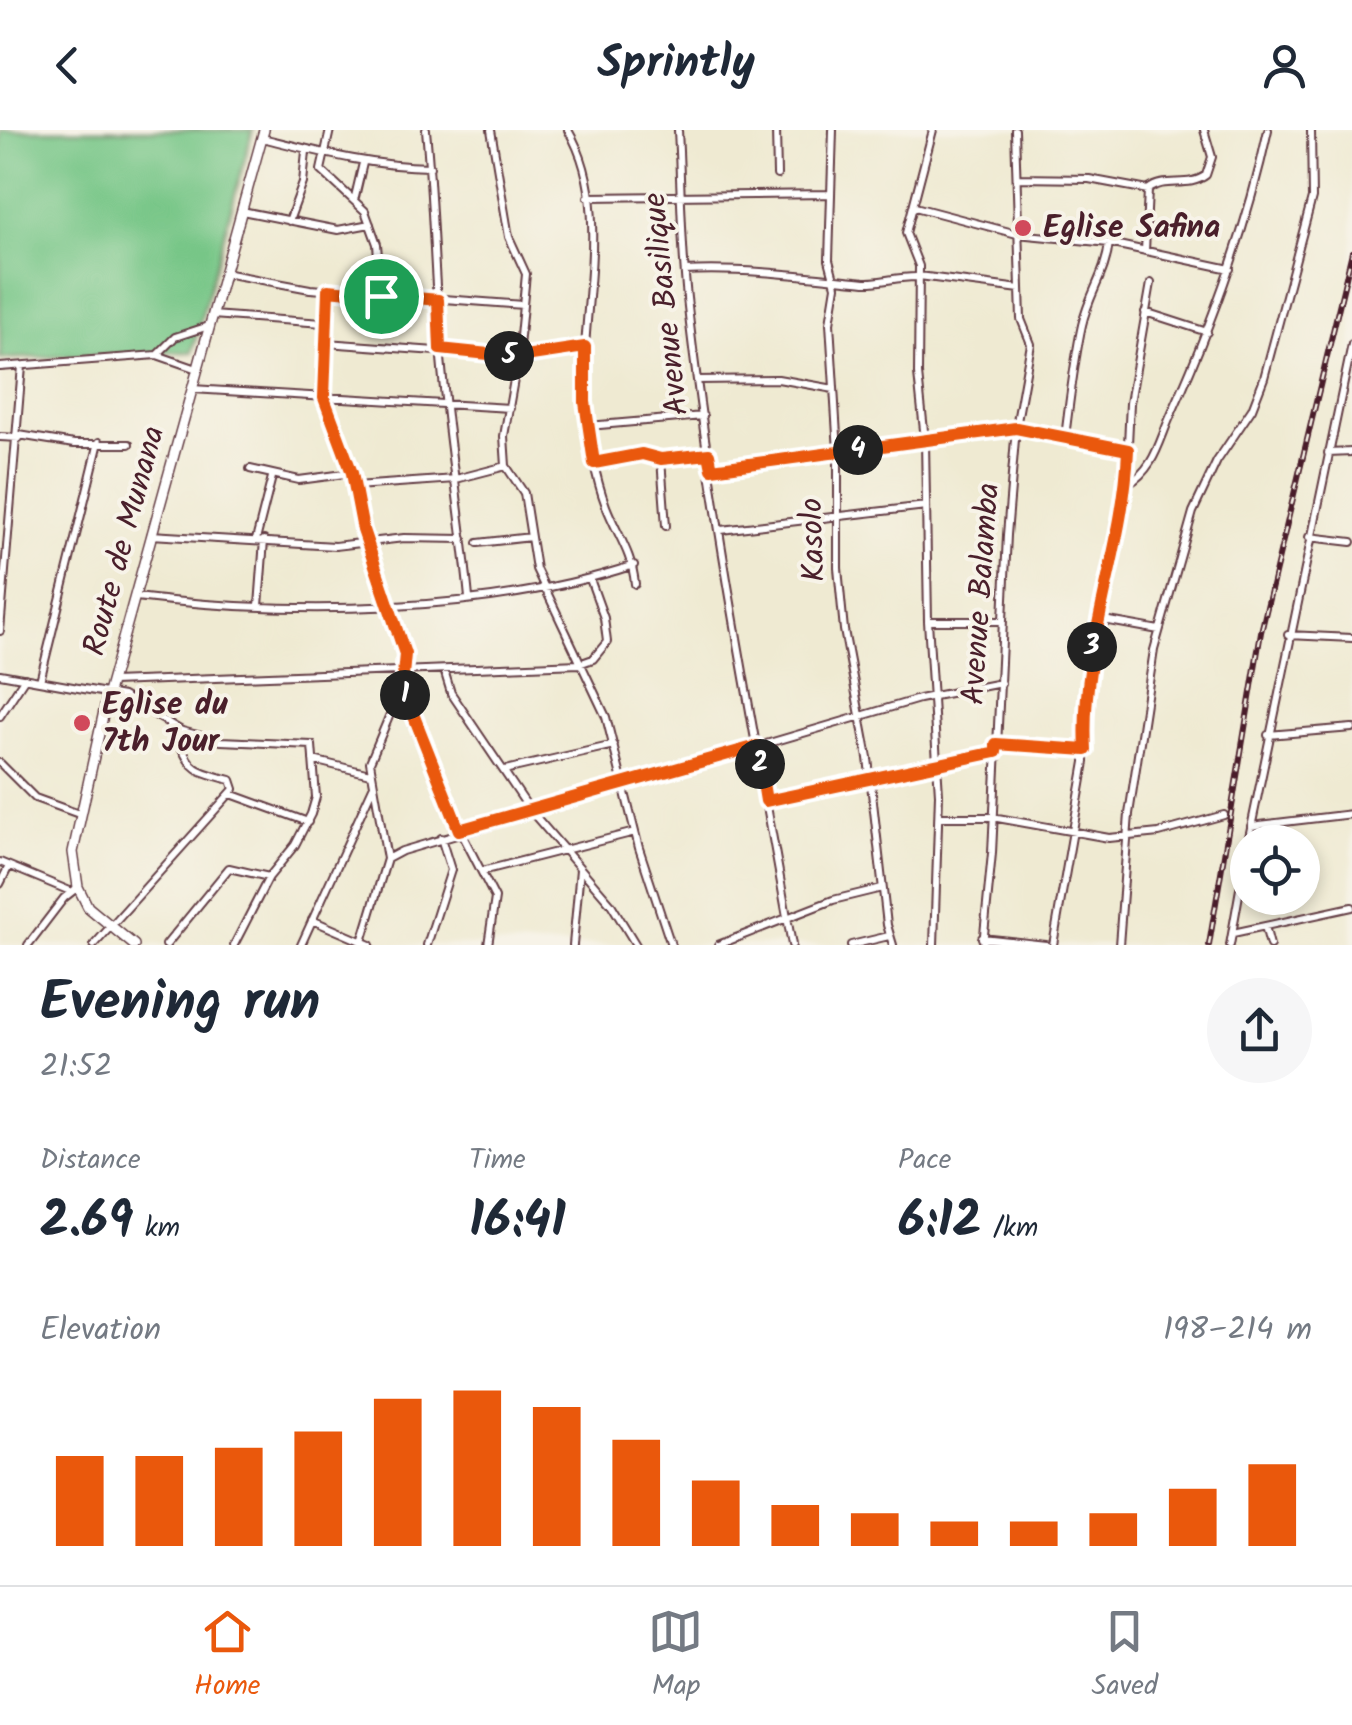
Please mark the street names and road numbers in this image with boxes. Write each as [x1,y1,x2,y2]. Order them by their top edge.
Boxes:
street label: Avenue Basilique [630,190,704,418]
street label: Route de Munana [70,420,180,662]
street label: Avenue Balamba [949,481,1015,707]
street label: Kasolo [787,497,841,583]

